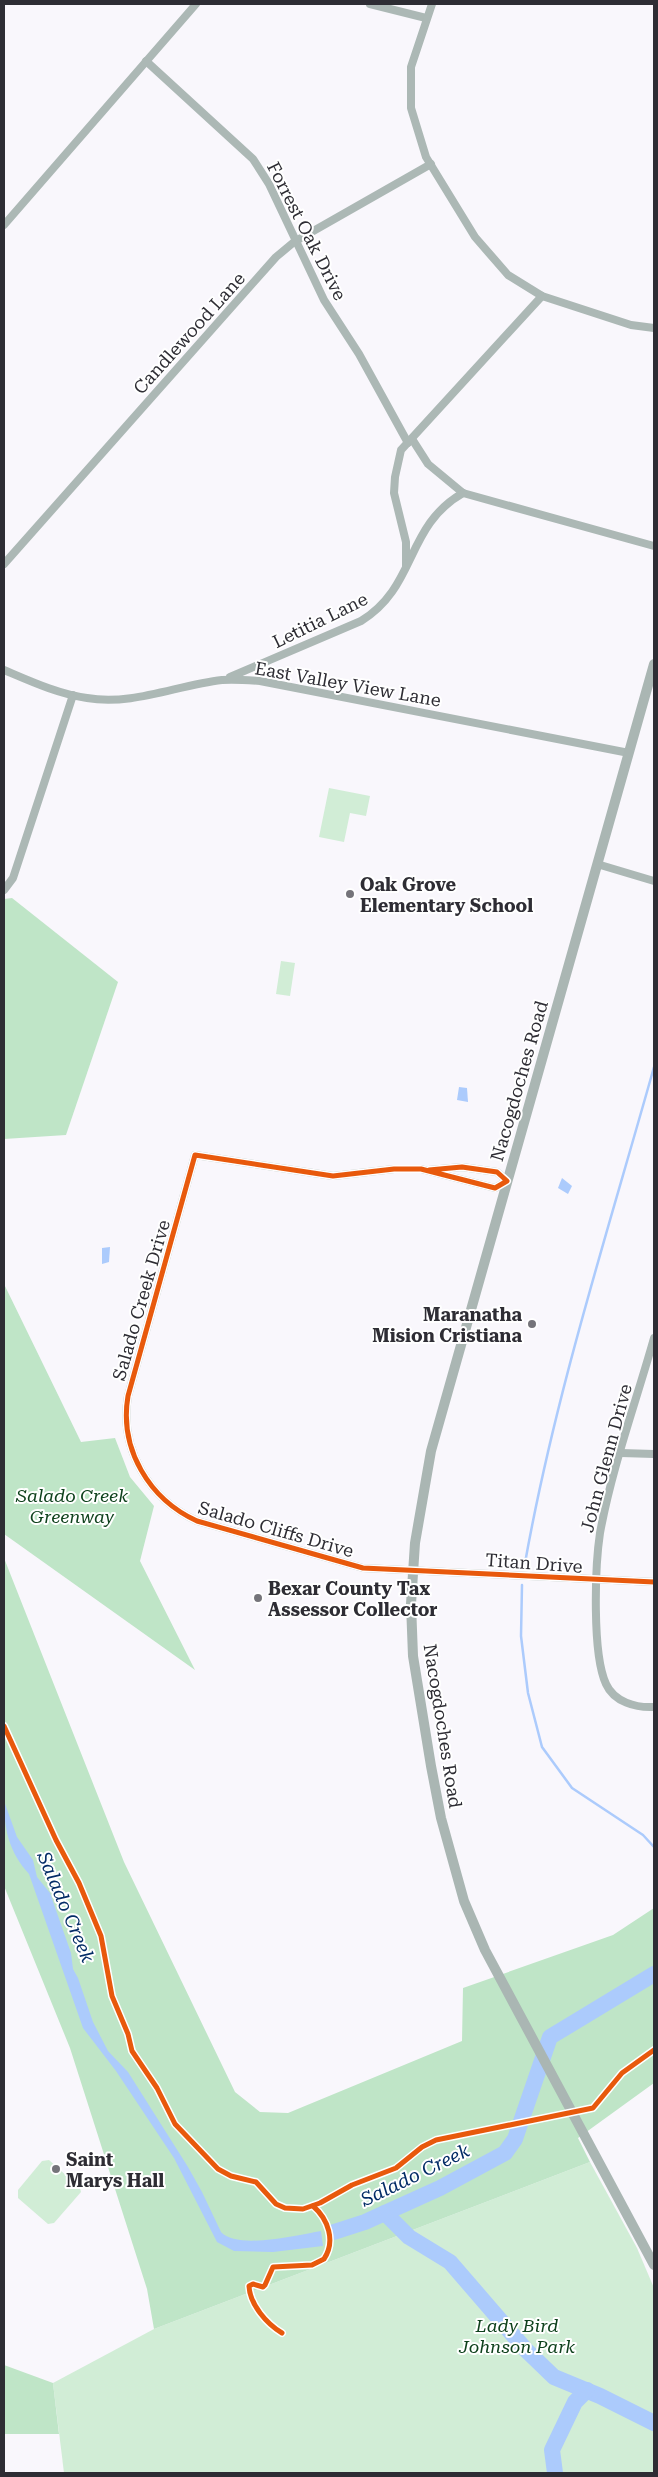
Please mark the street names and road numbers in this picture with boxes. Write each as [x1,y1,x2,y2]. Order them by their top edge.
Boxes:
street label: Forrest Oak Drive [263,158,351,304]
street label: Candlewood Lane [129,268,249,398]
street label: Letitia Lane [269,588,371,652]
street label: East Valley View Lane [253,657,443,711]
street label: Nacogdoches Road [486,998,552,1164]
street label: Salado Creek Drive [108,1217,174,1383]
street label: John Glenn Drive [576,1381,636,1535]
street label: Salado Cliffs Drive [196,1497,356,1561]
street label: Titan Drive [485,1549,583,1577]
street label: Nacogdoches Road [420,1642,466,1810]

